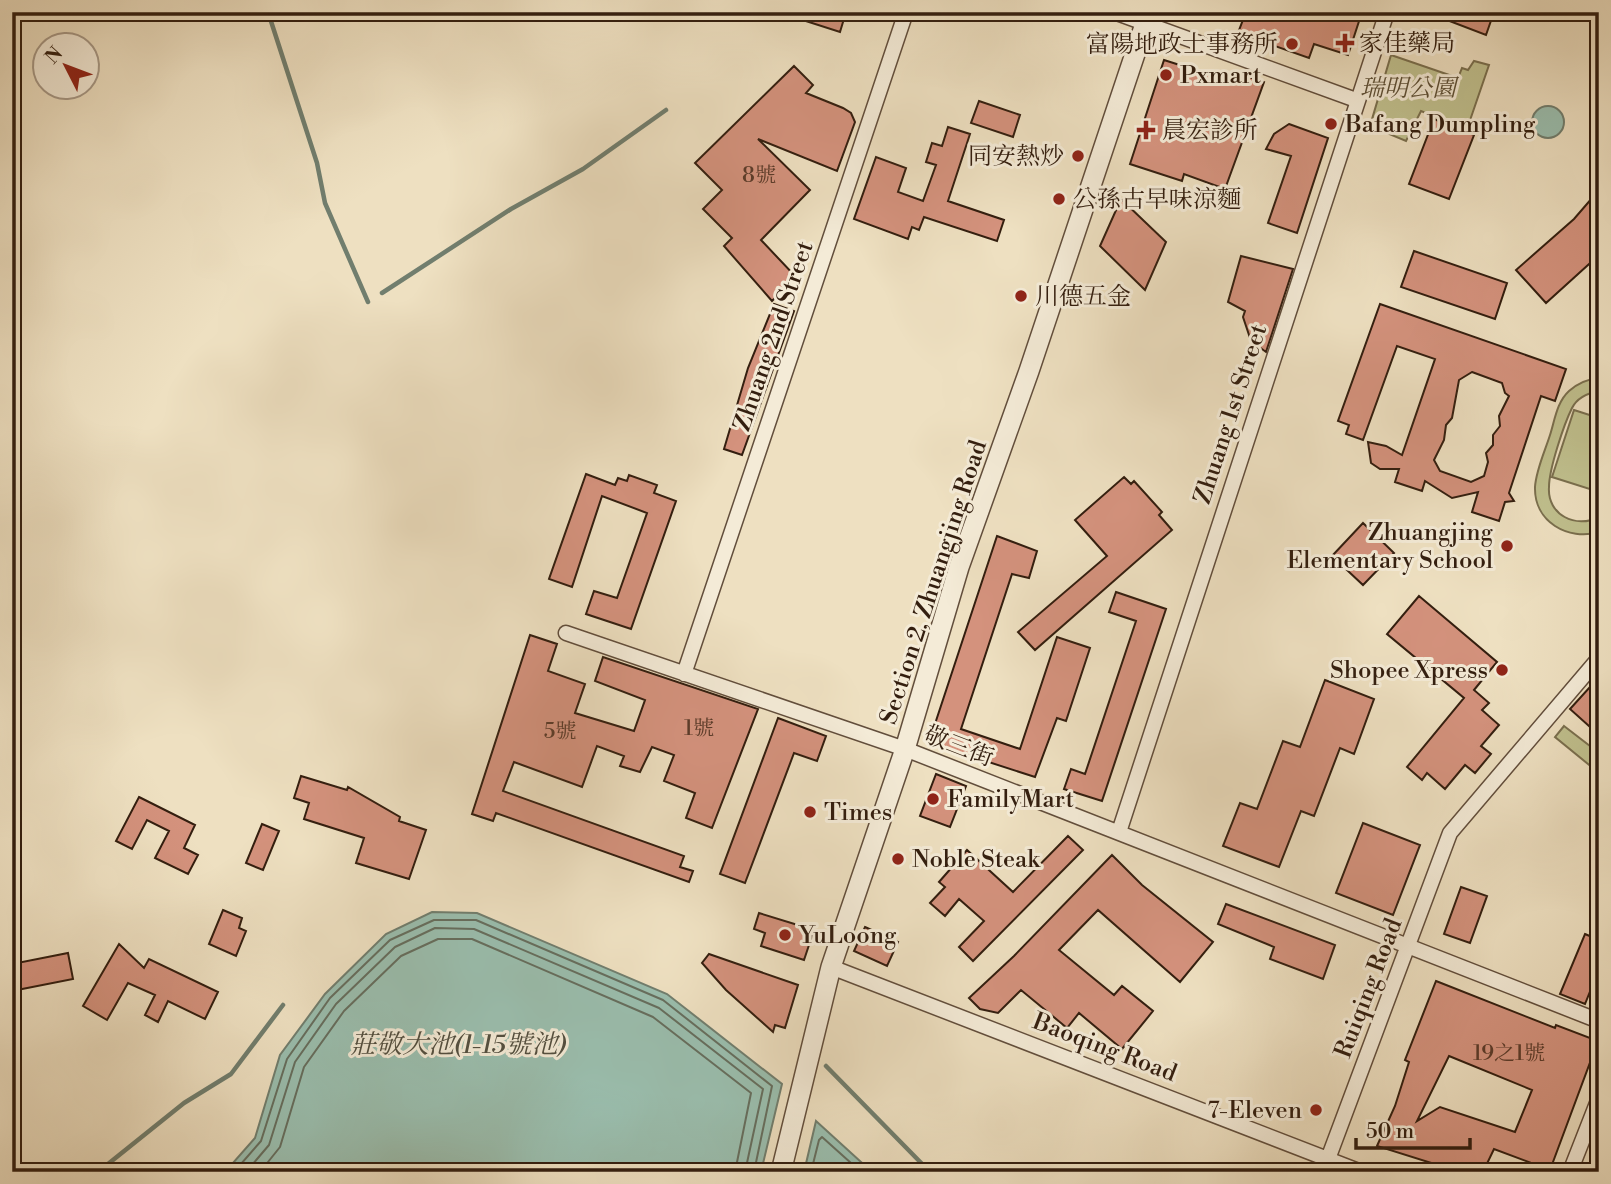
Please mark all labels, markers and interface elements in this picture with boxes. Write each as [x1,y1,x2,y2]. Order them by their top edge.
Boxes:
place label: 家佳藥局 [1359,29,1455,59]
place label: 富陽地政士事務所 [1086,30,1278,60]
north arrow [32,32,102,102]
marker: 家佳藥局 [1337,35,1353,51]
marker: 富陽地政士事務所 [1284,36,1300,52]
text: N [40,42,68,69]
place label: Pxmart [1180,61,1262,91]
marker: Pxmart [1158,67,1174,83]
park label: 瑞明公園 [1360,74,1460,104]
place label: Bafang Dumpling [1344,110,1536,140]
place label: 晨宏診所 [1162,116,1258,146]
marker: Bafang Dumpling [1323,116,1339,132]
marker: 晨宏診所 [1136,120,1156,140]
place label: 同安熱炒 [968,142,1064,172]
marker: 同安熱炒 [1070,148,1086,164]
house number: 8號 [742,163,776,189]
place label: 公孫古早味涼麵 [1073,185,1241,215]
marker: 公孫古早味涼麵 [1051,191,1067,207]
street label: Zhuang 2nd Street [727,237,821,435]
place label: 川德五金 [1035,282,1131,312]
marker: 川德五金 [1013,288,1029,304]
street label: Zhuang 1st Street [1188,320,1274,508]
street label: Section 2, Zhuangjing Road [874,436,994,728]
place label: Zhuangjing Elementary School [1287,518,1494,576]
marker: Zhuangjing Elementary School [1499,538,1515,554]
place label: Shopee Xpress [1330,656,1488,686]
marker: Shopee Xpress [1494,662,1510,678]
house number: 1號 [684,716,714,742]
house number: 5號 [544,719,576,745]
street label: 敬三街 [920,720,998,774]
place label: FamilyMart [947,785,1075,815]
marker: FamilyMart [925,791,941,807]
place label: Times [824,798,892,828]
marker: Times [802,804,818,820]
place label: Noble Steak [912,845,1041,875]
marker: Noble Steak [890,851,906,867]
street label: Ruiqing Road [1329,914,1409,1062]
place label: YuLoong [797,921,897,951]
marker: YuLoong [777,927,793,943]
street label: Baoqing Road [1028,1006,1181,1089]
water label: 莊敬大池(1-15號池) [350,1029,567,1061]
house number: 19之1號 [1473,1041,1545,1067]
place label: 7-Eleven [1207,1096,1302,1126]
marker: 7-Eleven [1308,1102,1324,1118]
scale bar [1356,1107,1469,1151]
text: 50 m [1366,1119,1414,1145]

